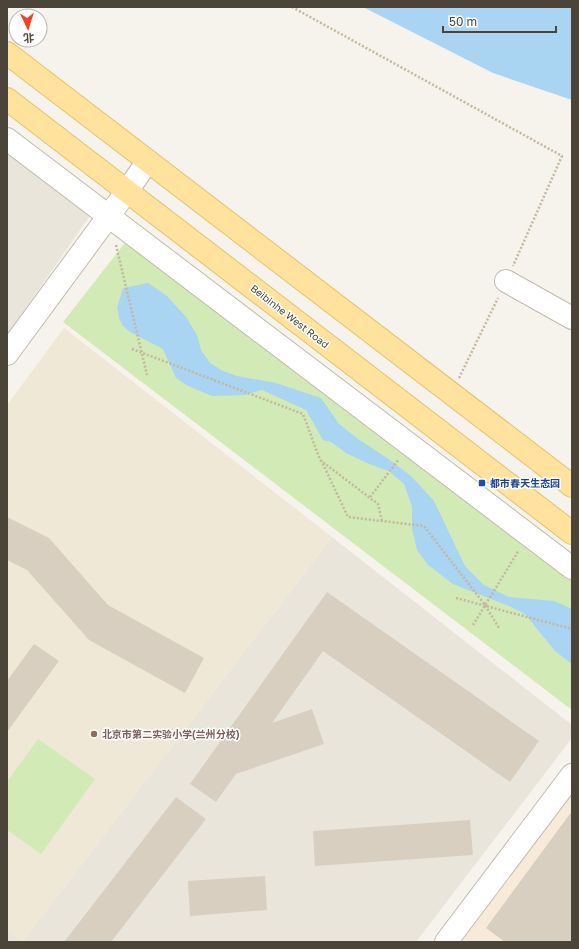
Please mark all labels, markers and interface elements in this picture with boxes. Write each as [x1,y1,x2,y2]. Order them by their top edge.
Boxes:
north arrow [8,8,48,48]
scale bar [443,8,556,34]
text: 50 m [449,14,477,29]
text: 北 [23,32,35,45]
street label: Beibinhe West Road [249,282,331,350]
place label: 都市春天生态园 [490,477,560,489]
marker: 都市春天生态园 [477,478,487,488]
place label: 北京市第二实验小学(兰州分校) [102,728,240,740]
marker: 北京市第二实验小学(兰州分校) [89,729,99,739]

